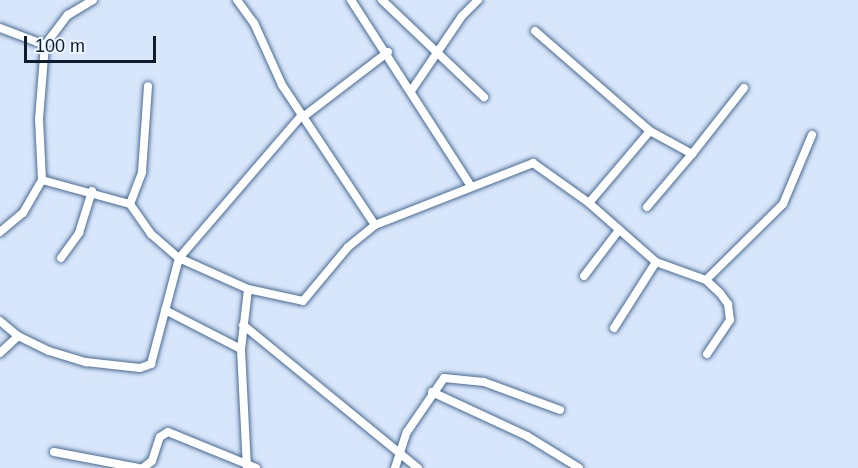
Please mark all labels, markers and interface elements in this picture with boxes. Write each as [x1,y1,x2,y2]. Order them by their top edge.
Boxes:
scale bar [27,24,159,62]
text: 100 m [35,36,85,56]

